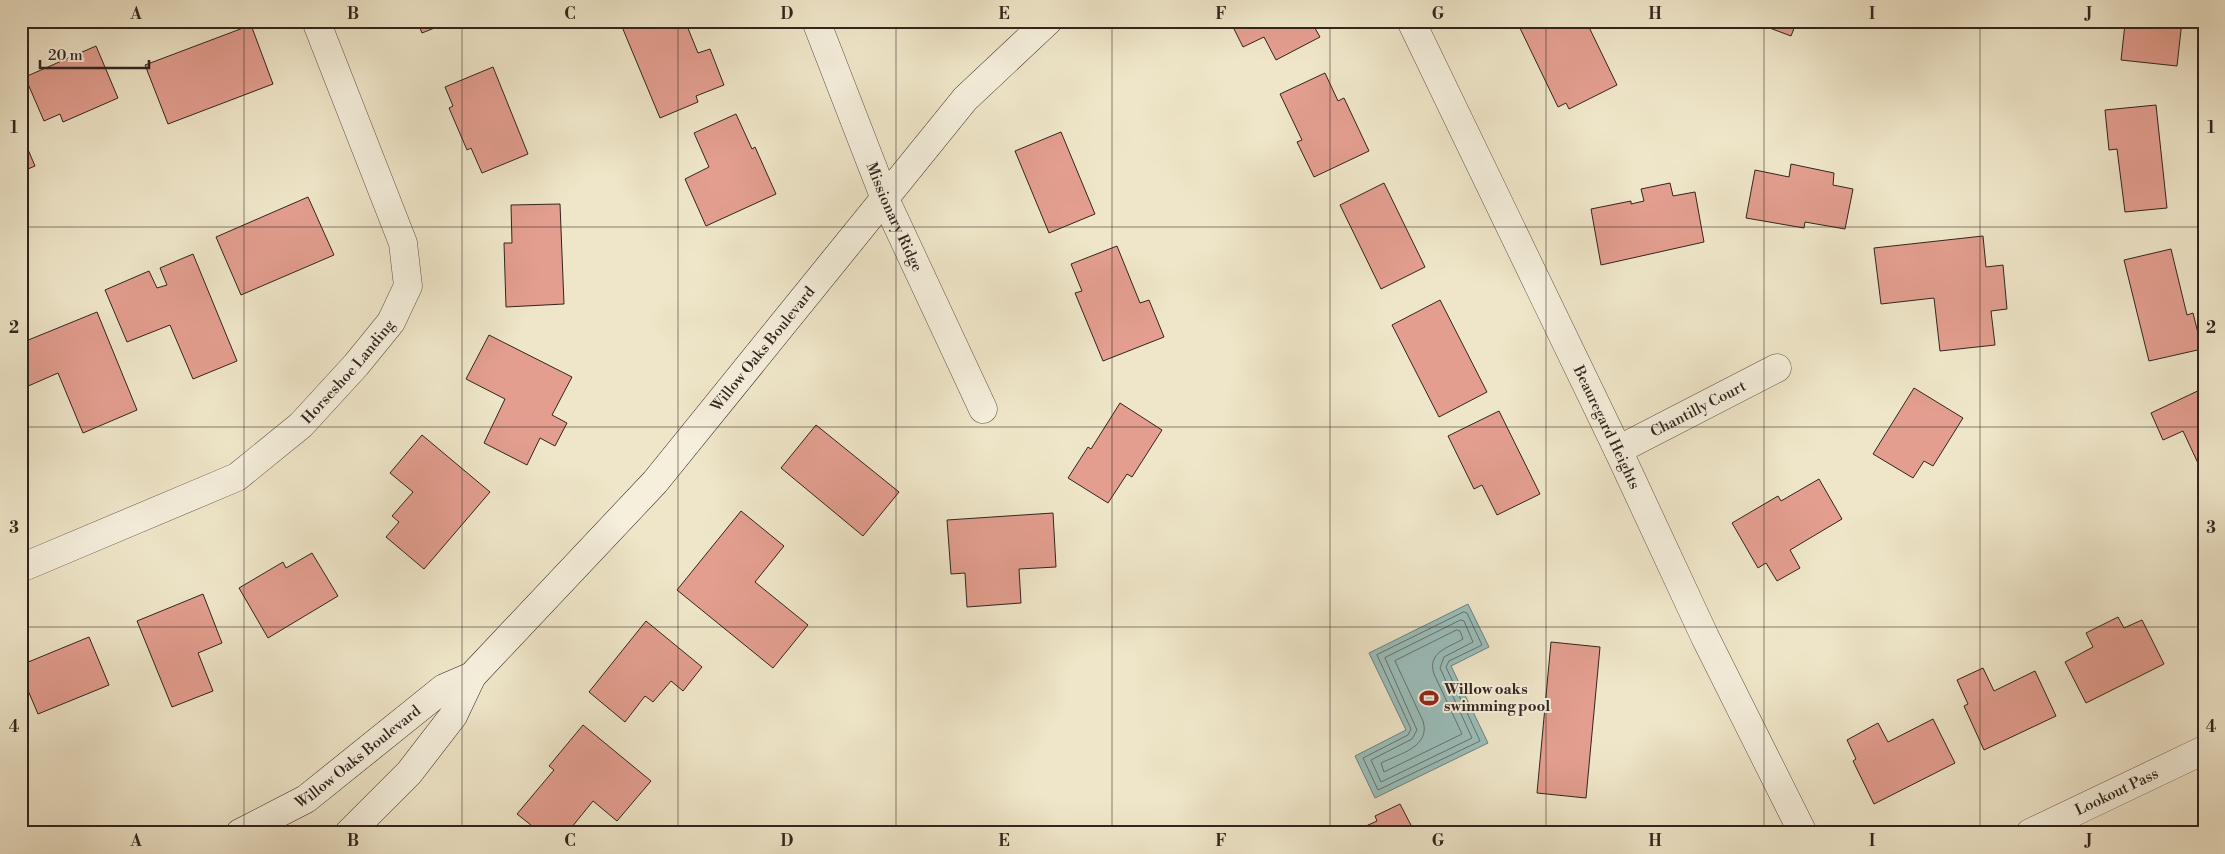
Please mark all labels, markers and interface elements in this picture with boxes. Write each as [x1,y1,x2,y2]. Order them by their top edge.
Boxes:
text: A [129,4,142,24]
text: B [347,4,359,24]
text: C [564,4,576,24]
text: D [781,4,794,24]
text: E [998,4,1010,24]
text: F [1215,4,1227,24]
text: G [1432,4,1445,24]
text: H [1648,4,1662,24]
text: I [1869,4,1875,24]
text: J [2084,4,2092,24]
scale bar [40,38,149,70]
text: 20 m [48,46,83,65]
text: 1 [10,118,18,138]
text: 1 [2207,118,2215,138]
street label: Missionary Ridge [862,159,927,275]
street label: Willow Oaks Boulevard [706,282,819,416]
street label: Horseshoe Landing [297,315,399,428]
text: 2 [9,318,19,338]
text: 2 [2206,318,2216,338]
street label: Beauregard Heights [1569,361,1644,492]
street label: Chantilly Court [1647,376,1750,441]
text: 3 [9,518,19,538]
text: 3 [2206,518,2216,538]
place label: Willow oaks swimming pool [1443,680,1550,716]
sports icon: Willow oaks swimming pool [1418,687,1440,709]
street label: Willow Oaks Boulevard [291,701,425,813]
text: 4 [9,717,20,737]
text: 4 [2206,717,2217,737]
street label: Lookout Pass [2072,764,2161,820]
text: A [129,831,142,851]
text: B [347,831,359,851]
text: C [564,831,576,851]
text: D [781,831,794,851]
text: E [998,831,1010,851]
text: F [1215,831,1227,851]
text: G [1432,831,1445,851]
text: H [1648,831,1662,851]
text: I [1869,831,1875,851]
text: J [2084,831,2092,851]

